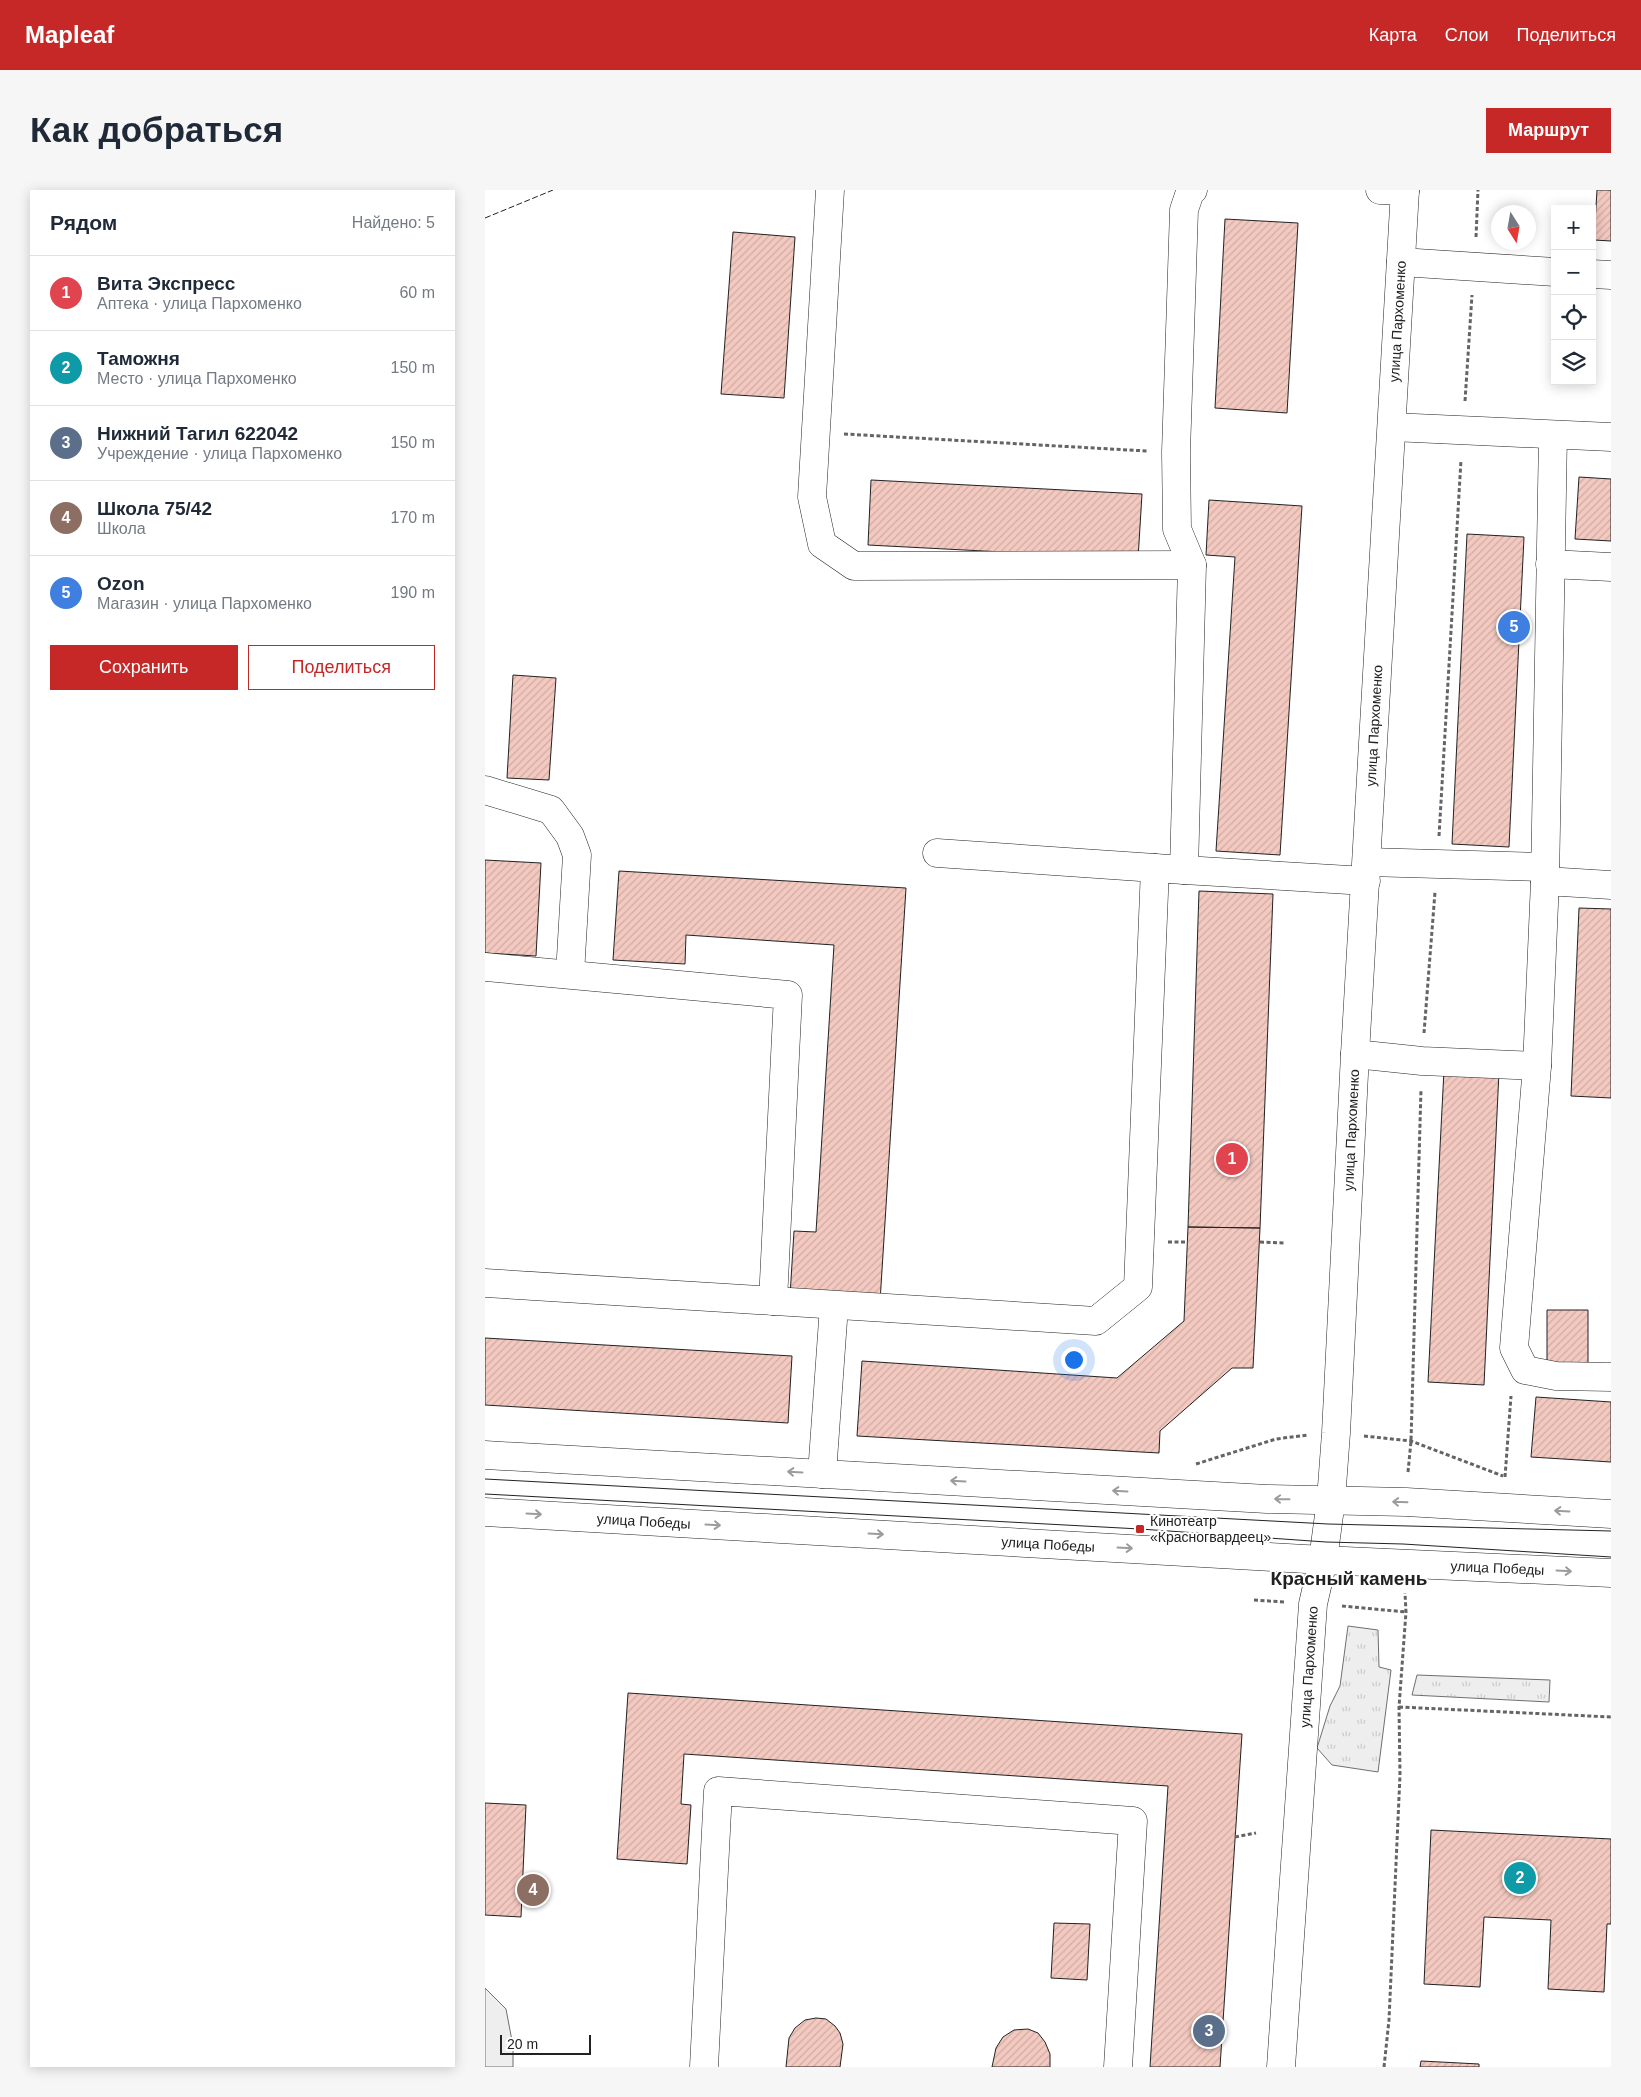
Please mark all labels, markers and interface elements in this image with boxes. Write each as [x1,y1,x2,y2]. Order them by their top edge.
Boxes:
text: Mapleaf [25,21,114,48]
text: Карта [1369,25,1417,45]
text: Слои [1445,25,1489,45]
text: Поделиться [1517,25,1616,45]
button: Маршрут [1486,108,1611,153]
text: Как добраться [30,110,283,149]
north arrow [1491,205,1536,250]
map controls [1551,205,1596,385]
button: + [1551,205,1596,250]
text: Рядом [50,211,117,234]
text: Найдено: 5 [352,214,435,231]
button: − [1551,250,1596,295]
street label: улица Пархоменко [1386,260,1409,383]
text: Вита Экспресс [97,273,235,294]
text: 1 [62,284,70,301]
text: 60 m [399,284,435,301]
text: Аптека · улица Пархоменко [97,295,302,312]
button: locate [1551,295,1596,340]
button: layers [1551,340,1596,385]
text: Таможня [97,348,180,369]
text: 2 [62,359,70,376]
text: 150 m [391,359,435,376]
text: Место · улица Пархоменко [97,370,297,387]
text: Нижний Тагил 622042 [97,423,298,444]
text: 3 [62,434,70,451]
text: 150 m [391,434,435,451]
text: Учреждение · улица Пархоменко [97,445,342,462]
text: Школа 75/42 [97,498,212,519]
text: 4 [62,509,70,526]
text: 170 m [391,509,435,526]
text: Школа [97,520,146,537]
text: Ozon [97,573,145,594]
text: 5 [62,584,70,601]
text: 190 m [391,584,435,601]
text: Магазин · улица Пархоменко [97,595,312,612]
pin: 5 [1498,608,1530,646]
button: Сохранить [50,645,238,690]
button: Поделиться [248,645,435,690]
street label: улица Пархоменко [1362,664,1386,787]
street label: улица Пархоменко [1340,1069,1362,1191]
pin: 1 [1216,1140,1248,1178]
your location [1061,1347,1087,1373]
one-way arrow [788,1468,804,1477]
one-way arrow [950,1477,966,1486]
one-way arrow [1112,1486,1128,1495]
one-way arrow [1274,1494,1290,1504]
one-way arrow [1392,1497,1408,1506]
one-way arrow [1555,1506,1571,1515]
one-way arrow [525,1510,541,1519]
street label: улица Победы [596,1510,691,1532]
place label: Кинотеатр «Красногвардеец» [1150,1513,1271,1545]
one-way arrow [705,1520,721,1529]
marker: Кинотеатр «Красногвардеец» [1134,1523,1146,1535]
one-way arrow [867,1529,883,1538]
street label: улица Победы [1001,1534,1095,1555]
one-way arrow [1117,1543,1133,1552]
street label: улица Победы [1450,1558,1545,1578]
one-way arrow [1555,1566,1571,1575]
district label: Красный камень [1271,1568,1427,1589]
street label: улица Пархоменко [1296,1605,1321,1728]
pin: 2 [1504,1859,1536,1897]
pin: 4 [517,1871,549,1909]
pin: 3 [1193,2012,1225,2050]
scale bar [500,2032,591,2055]
text: 20 m [507,2036,538,2052]

